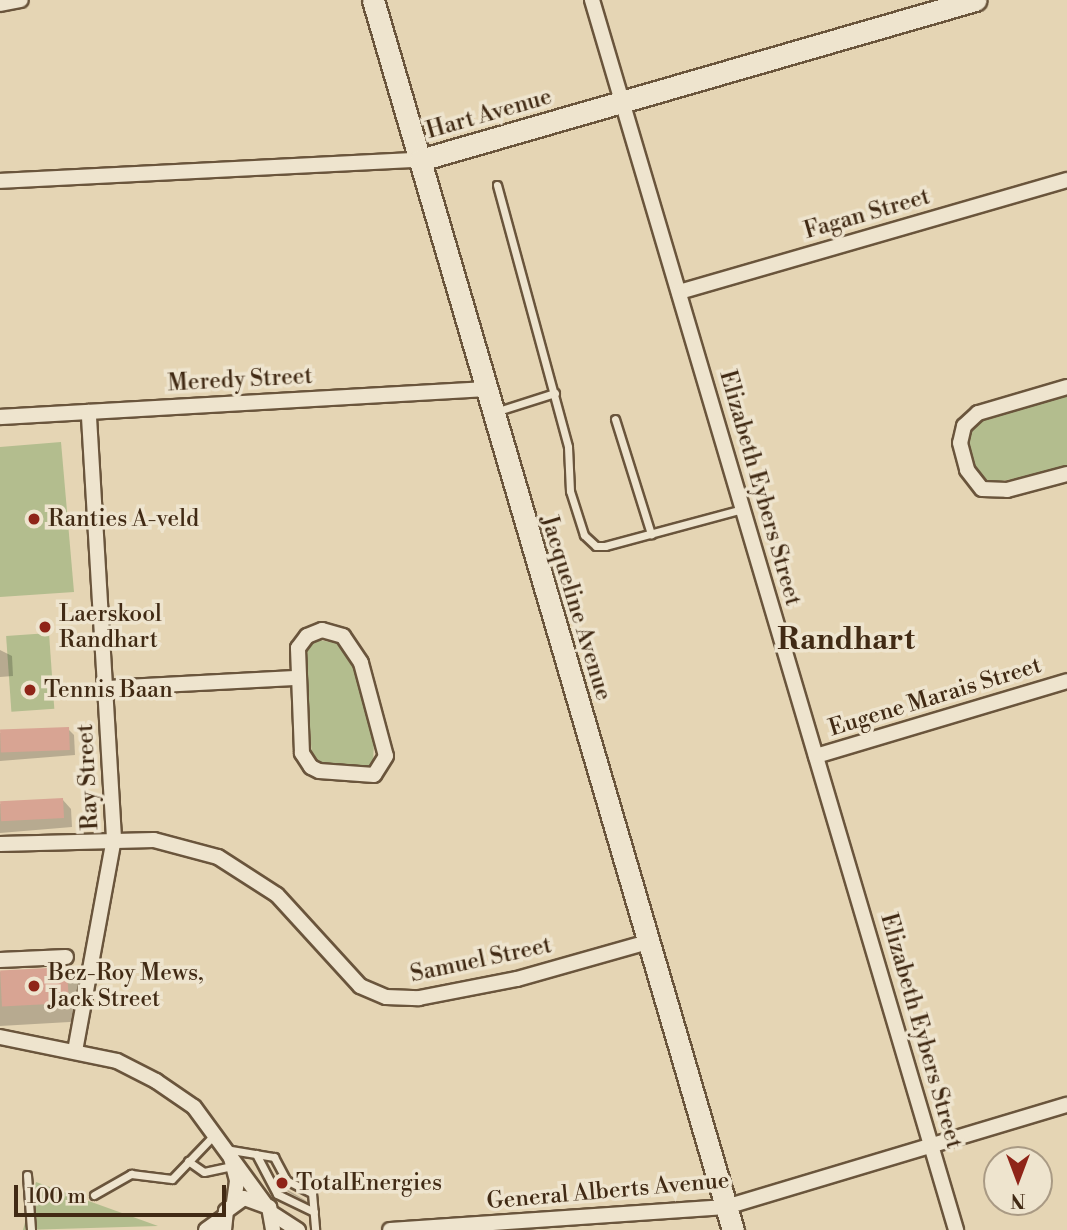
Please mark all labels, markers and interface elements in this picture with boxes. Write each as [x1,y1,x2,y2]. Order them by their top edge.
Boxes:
street label: Hart Avenue [423,83,555,145]
street label: Fagan Street [801,183,933,245]
street label: Meredy Street [167,362,313,398]
street label: Elizabeth Eybers Street [713,367,807,609]
place label: Ranties A-veld [48,505,199,533]
marker: Ranties A-veld [26,511,42,527]
street label: Jacqueline Avenue [535,512,617,704]
place label: Laerskool Randhart [59,600,162,654]
marker: Laerskool Randhart [37,619,53,635]
district label: Randhart [777,622,915,658]
street label: Eugene Marais Street [825,652,1045,742]
place label: Tennis Baan [44,676,173,704]
marker: Tennis Baan [22,682,38,698]
street label: Ray Street [71,723,105,831]
street label: Elizabeth Eybers Street [874,910,968,1152]
street label: Samuel Street [408,932,554,988]
place label: Bez-Roy Mews, Jack Street [48,959,204,1013]
marker: Bez-Roy Mews, Jack Street [26,978,42,994]
north arrow [983,1146,1053,1216]
street label: General Alberts Avenue [485,1167,731,1215]
place label: TotalEnergies [296,1169,442,1197]
scale bar [18,1170,229,1214]
marker: TotalEnergies [274,1175,290,1191]
text: 100 m [27,1184,86,1210]
text: N [1010,1188,1026,1212]

